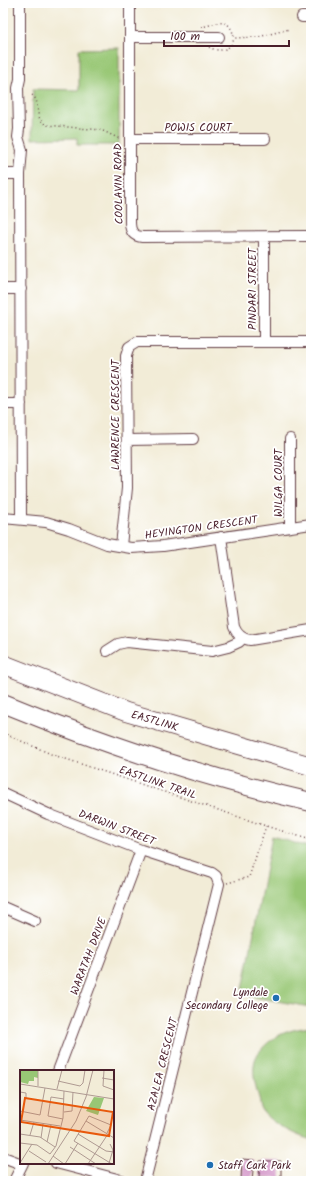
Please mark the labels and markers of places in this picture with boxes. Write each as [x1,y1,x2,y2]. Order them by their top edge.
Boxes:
place label: Lyndale Secondary College [186,984,268,1015]
marker: Lyndale Secondary College [271,993,281,1003]
place label: Staff Cark Park [218,1157,292,1175]
marker: Staff Cark Park [205,1160,215,1170]

